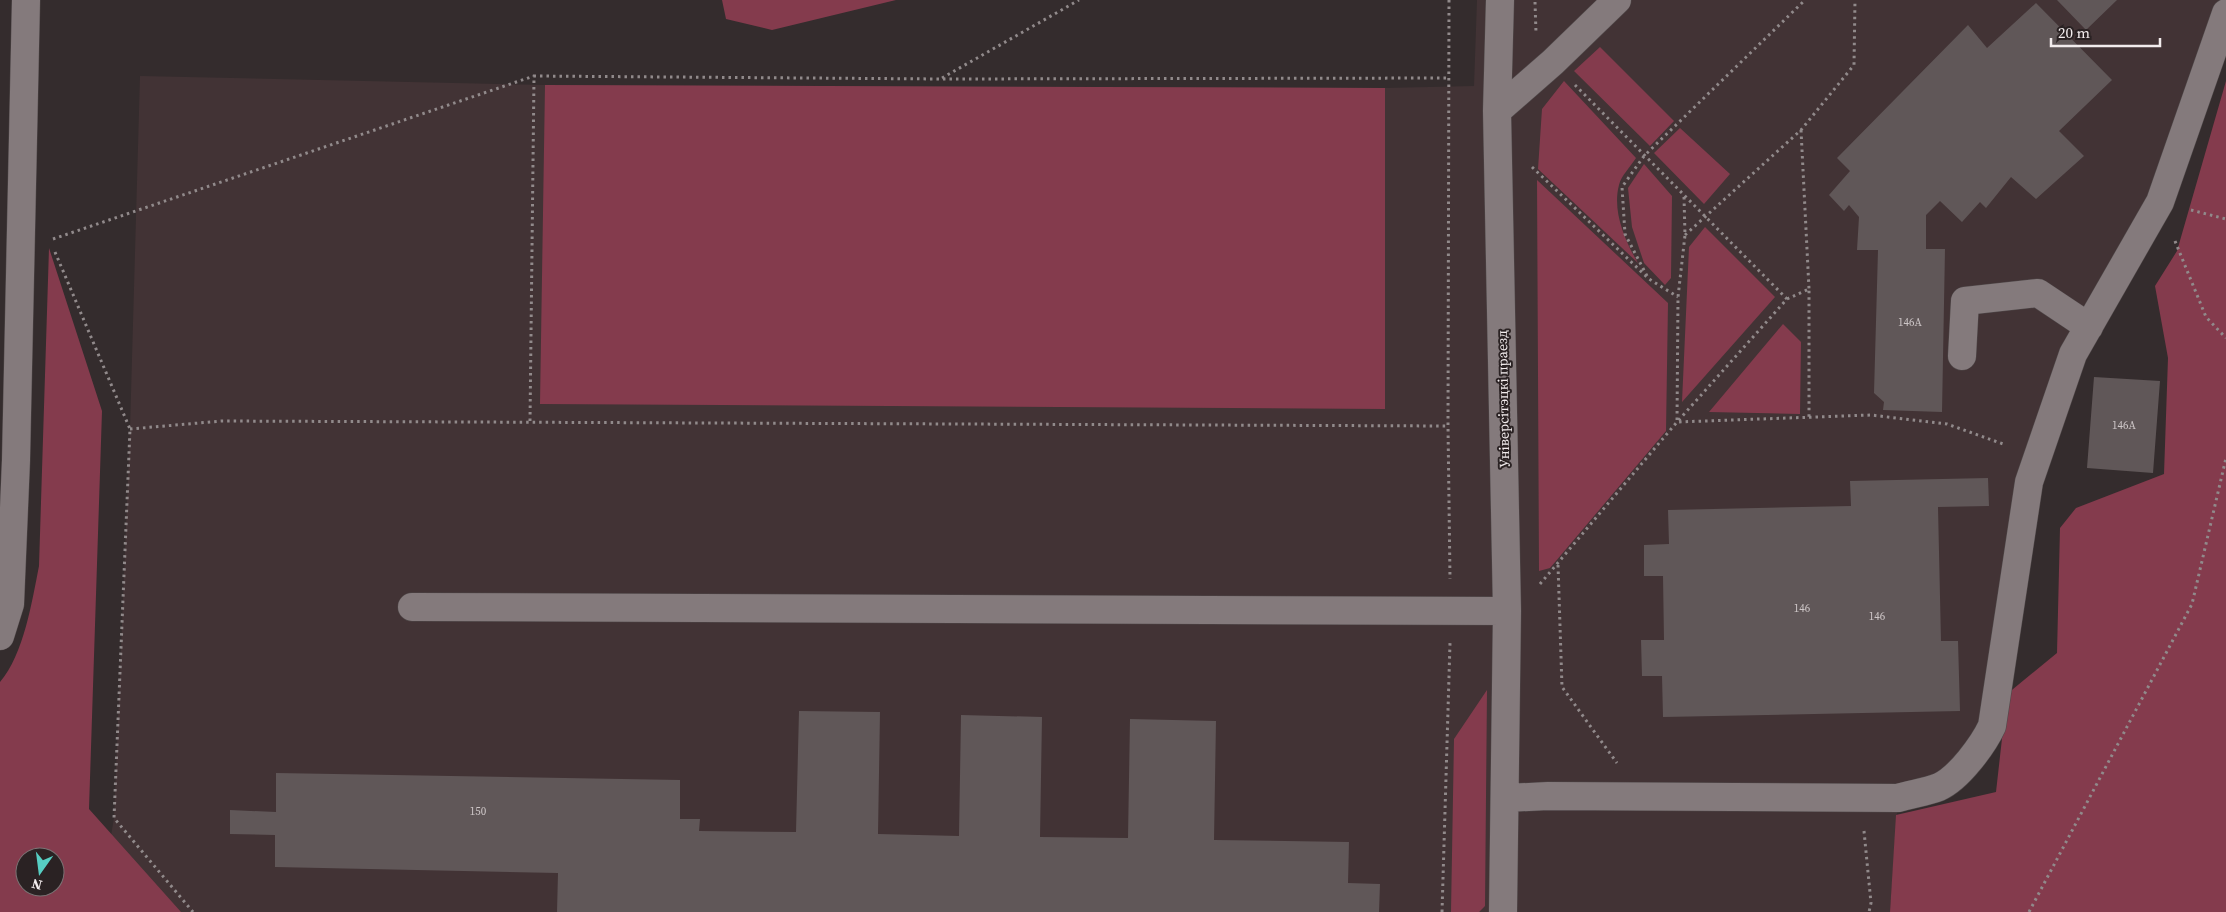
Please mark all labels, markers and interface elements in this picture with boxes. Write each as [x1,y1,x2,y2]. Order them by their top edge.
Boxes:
scale bar [2051,15,2160,47]
text: 20 m [2058,22,2090,43]
house number: 146А [1898,315,1923,330]
street label: Універсітэцкі праезд [1492,330,1514,468]
house number: 146А [2112,418,2137,433]
house number: 146 [1794,601,1811,616]
house number: 146 [1869,609,1886,624]
house number: 150 [470,804,487,819]
north arrow [15,847,65,897]
text: N [29,874,44,896]

